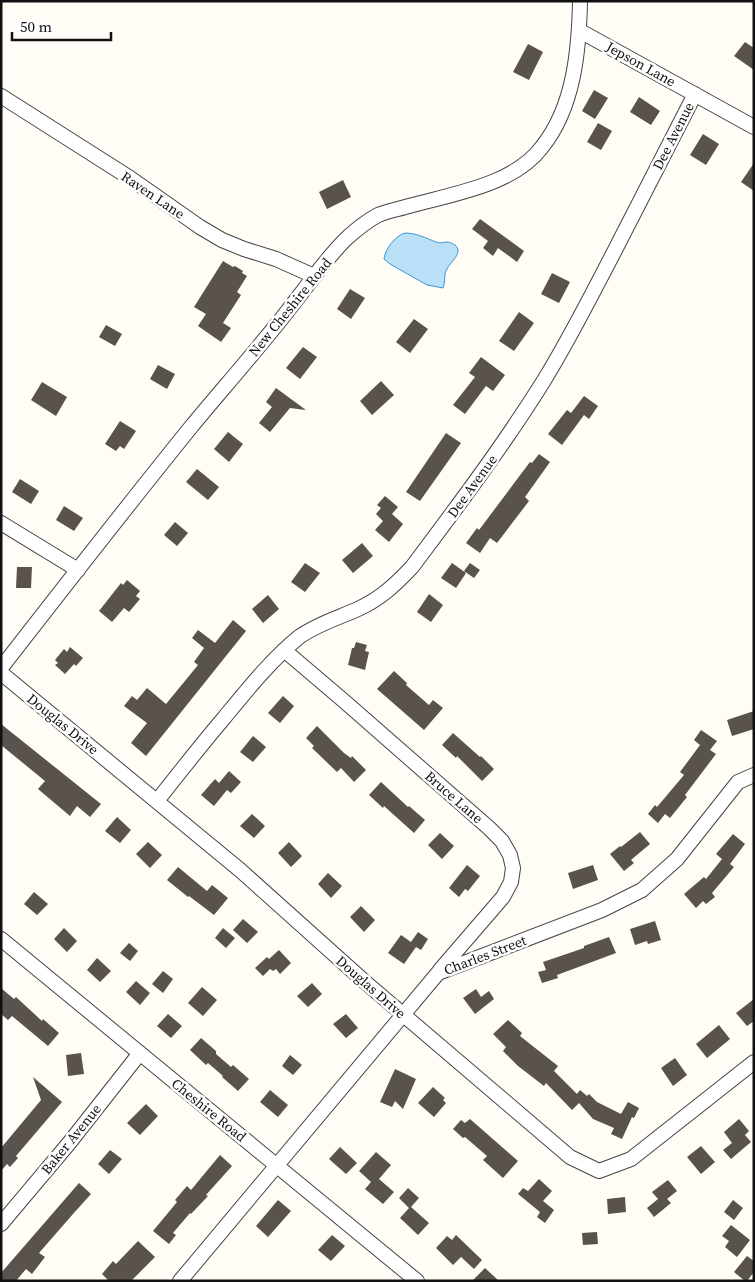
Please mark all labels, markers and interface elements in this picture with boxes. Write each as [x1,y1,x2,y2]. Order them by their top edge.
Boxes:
scale bar [12,10,111,42]
text: 50 m [20,16,52,37]
street label: Jepson Lane [602,36,679,91]
street label: Dee Avenue [647,99,699,173]
street label: Raven Lane [117,166,189,224]
street label: New Cheshire Road [244,253,336,361]
street label: Dee Avenue [442,450,502,522]
street label: Douglas Drive [23,689,103,759]
street label: Bruce Lane [421,766,487,828]
street label: Charles Street [441,930,530,980]
street label: Douglas Drive [332,951,410,1023]
street label: Cheshire Road [167,1074,251,1146]
street label: Baker Avenue [36,1099,106,1179]

